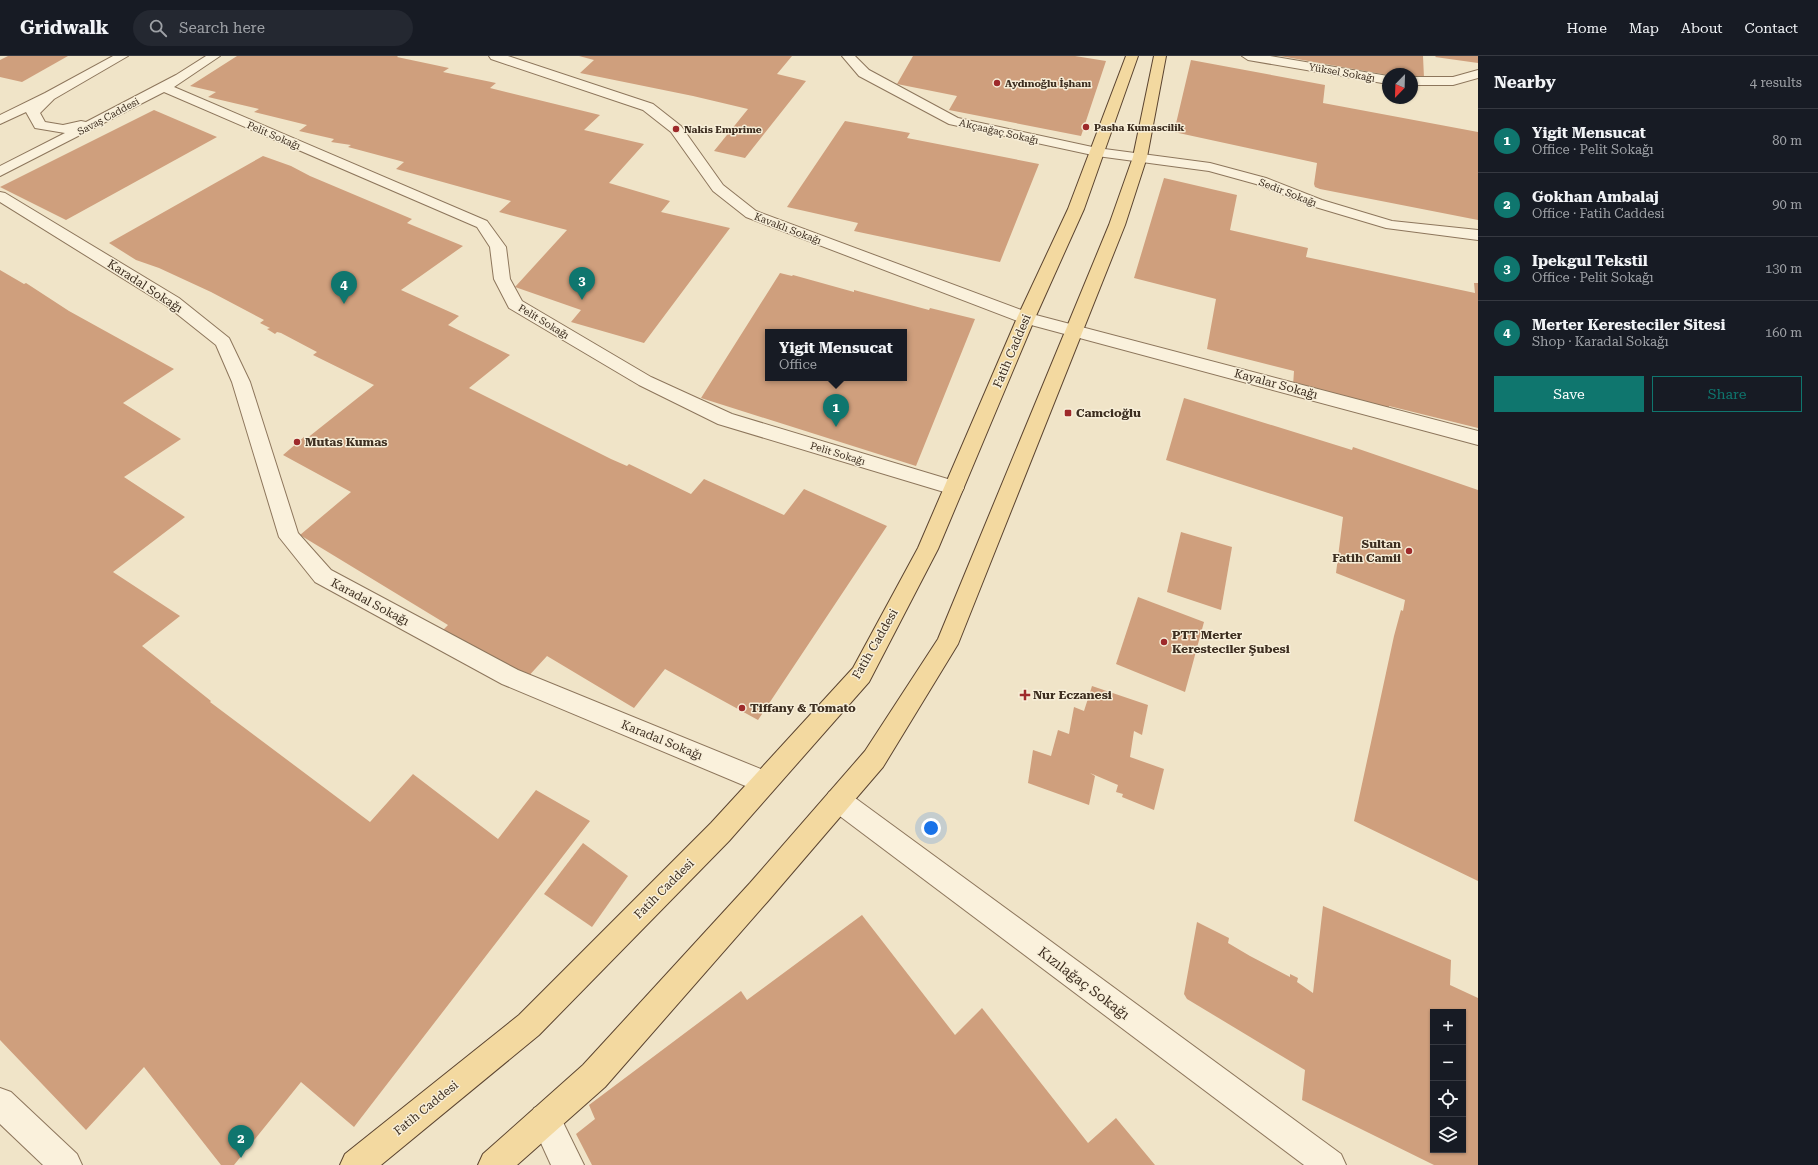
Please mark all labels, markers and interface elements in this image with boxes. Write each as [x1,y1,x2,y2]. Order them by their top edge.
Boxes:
search box [133,10,413,46]
text: Gridwalk [20,16,109,39]
icon: search [147,17,169,39]
text: Search here [179,19,265,37]
text: Home [1566,20,1607,36]
text: Map [1629,20,1659,36]
text: About [1681,20,1723,36]
text: Contact [1745,20,1798,36]
street label: Yüksel Sokağı [1308,61,1376,84]
north arrow [1382,68,1418,104]
text: Nearby [1494,72,1556,92]
text: 4 results [1750,75,1802,90]
marker: Aydınoğlu İşhanı [992,78,1002,88]
place label: Aydınoğlu İşhanı [1005,78,1092,89]
street label: Savaş Caddesi [75,96,141,137]
street label: Akçaağaç Sokağı [958,117,1040,146]
street label: Pelit Sokağı [245,119,302,152]
marker: Pasha Kumascilik [1081,122,1091,132]
place label: Pasha Kumascilik [1094,122,1184,133]
marker: Nakis Emprime [671,124,681,134]
place label: Nakis Emprime [684,124,762,135]
text: Yigit Mensucat [1532,124,1646,142]
text: 1 [1503,133,1511,148]
text: 80 m [1772,133,1802,148]
text: Office · Pelit Sokağı [1532,142,1654,157]
street label: Sedir Sokağı [1257,176,1318,209]
text: Gokhan Ambalaj [1532,188,1659,206]
text: 2 [1503,197,1511,212]
text: 90 m [1772,197,1802,212]
text: Office · Fatih Caddesi [1532,206,1665,221]
street label: Kavaklı Sokağı [753,211,823,246]
text: Ipekgul Tekstil [1532,252,1648,270]
street label: Karadal Sokağı [105,257,185,316]
text: 3 [1503,261,1511,276]
text: 130 m [1765,261,1802,276]
pin: 3 [569,267,595,300]
text: Office · Pelit Sokağı [1532,270,1654,285]
pin: 4 [331,271,357,304]
street label: Pelit Sokağı [517,302,571,341]
street label: Fatih Caddesi [990,312,1034,390]
text: Merter Keresteciler Sitesi [1532,316,1725,334]
text: 4 [1503,325,1511,340]
text: 160 m [1765,325,1802,340]
popup [765,329,907,381]
text: Shop · Karadal Sokağı [1532,334,1669,349]
text: Yigit Mensucat [779,339,893,357]
text: Office [779,357,817,372]
street label: Kayalar Sokağı [1233,366,1319,402]
button: Save [1494,376,1644,412]
button: Share [1652,376,1802,412]
pin: 1 [823,394,849,427]
place label: Camcioğlu [1076,406,1141,420]
marker: Camcioğlu [1063,408,1073,418]
place label: Mutas Kumas [305,435,388,449]
marker: Mutas Kumas [292,437,302,447]
street label: Pelit Sokağı [809,440,867,467]
place label: Sultan Fatih Camii [1332,537,1401,565]
marker: Sultan Fatih Camii [1404,546,1414,556]
street label: Karadal Sokağı [328,576,412,629]
street label: Fatih Caddesi [849,606,901,682]
place label: PTT Merter Keresteciler Şubesi [1172,628,1290,656]
marker: PTT Merter Keresteciler Şubesi [1159,637,1169,647]
place label: Nur Eczanesi [1033,688,1112,702]
marker: Nur Eczanesi [1020,690,1030,700]
place label: Tiffany & Tomato [750,701,856,715]
marker: Tiffany & Tomato [737,703,747,713]
street label: Karadal Sokağı [619,717,705,763]
your location [921,818,941,838]
street label: Fatih Caddesi [631,856,697,922]
street label: Kızılağaç Sokağı [1035,943,1133,1023]
map controls [1430,1009,1466,1153]
button: + [1430,1009,1466,1045]
button: − [1430,1045,1466,1081]
street label: Fatih Caddesi [391,1078,461,1138]
button: locate [1430,1081,1466,1117]
button: layers [1430,1117,1466,1153]
pin: 2 [228,1125,254,1158]

